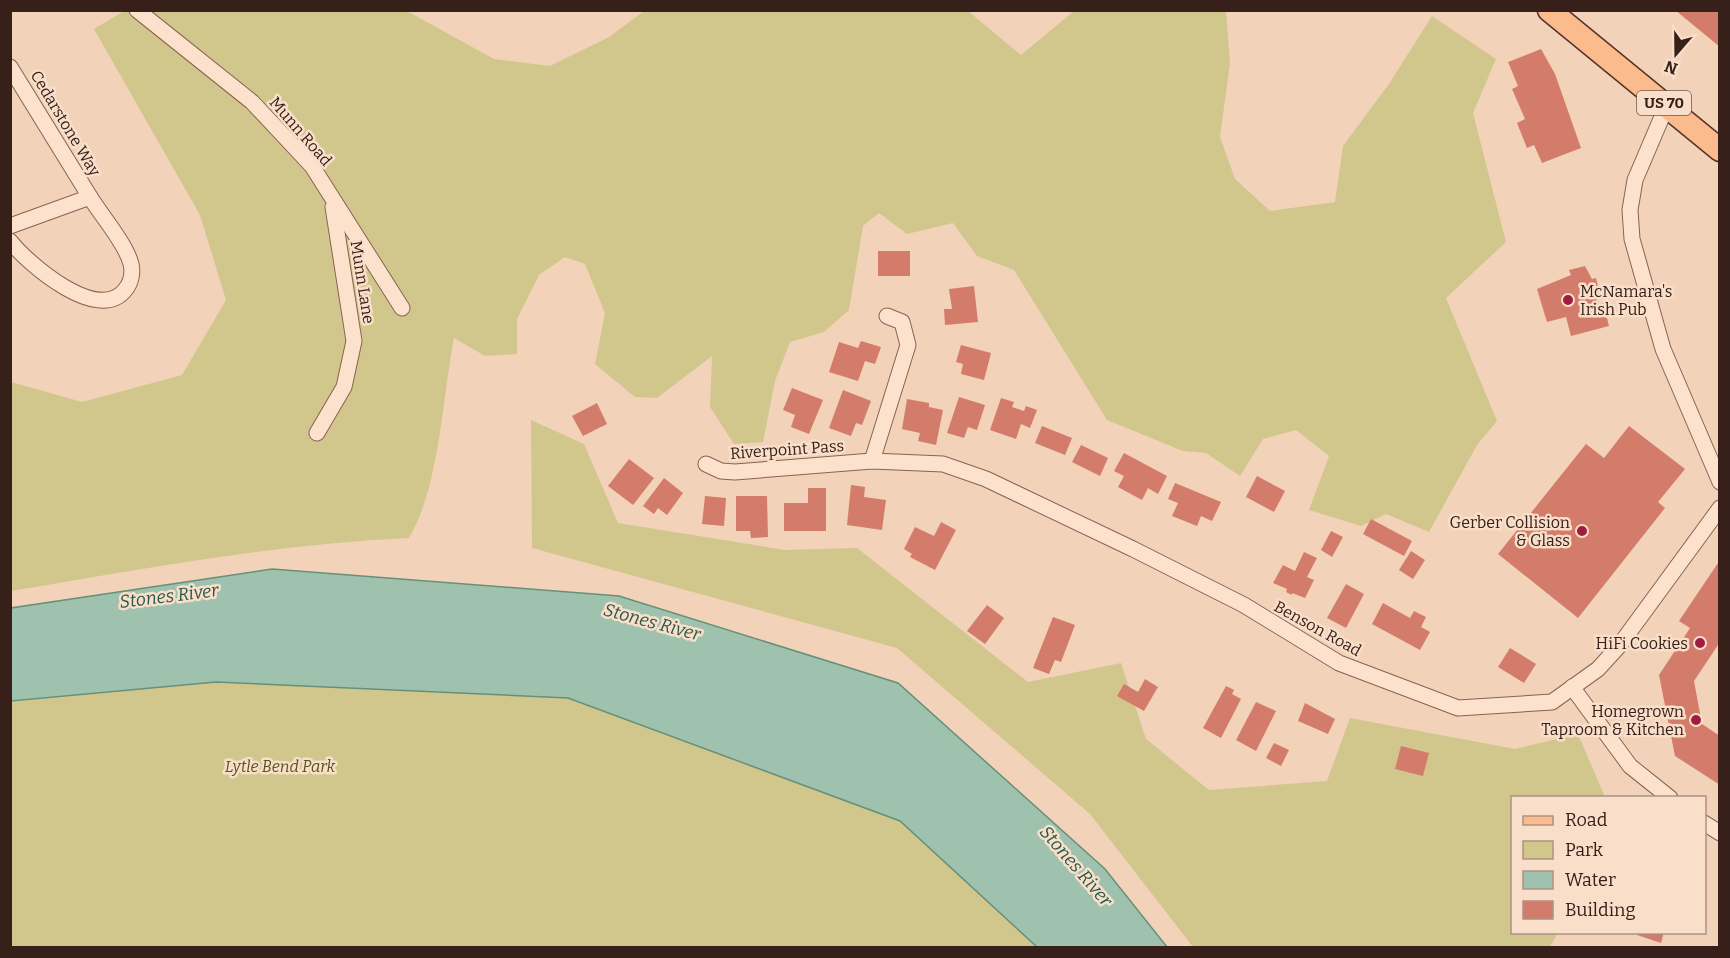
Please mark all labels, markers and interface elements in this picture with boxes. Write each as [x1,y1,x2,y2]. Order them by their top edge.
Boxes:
north arrow [1646,24,1706,84]
text: N [1662,57,1680,79]
street label: Cedarstone Way [27,67,105,180]
road number: US 70 [1637,91,1691,115]
street label: Munn Road [265,93,336,170]
street label: Munn Lane [347,239,378,325]
place label: McNamara's Irish Pub [1580,282,1672,319]
marker: McNamara's Irish Pub [1561,293,1575,307]
street label: Riverpoint Pass [729,436,845,463]
place label: Gerber Collision & Glass [1450,513,1570,550]
marker: Gerber Collision & Glass [1575,524,1589,538]
water label: Stones River [118,579,220,613]
street label: Benson Road [1271,597,1365,660]
water label: Stones River [601,599,704,646]
place label: HiFi Cookies [1596,634,1688,653]
marker: HiFi Cookies [1693,636,1707,650]
place label: Homegrown Taproom & Kitchen [1541,702,1684,739]
marker: Homegrown Taproom & Kitchen [1689,713,1703,727]
park label: Lytle Bend Park [225,757,336,776]
legend [1511,796,1706,934]
text: Road [1565,809,1608,831]
water label: Stones River [1035,821,1117,911]
text: Park [1565,839,1604,861]
text: Water [1565,869,1616,891]
text: Building [1565,899,1636,921]

